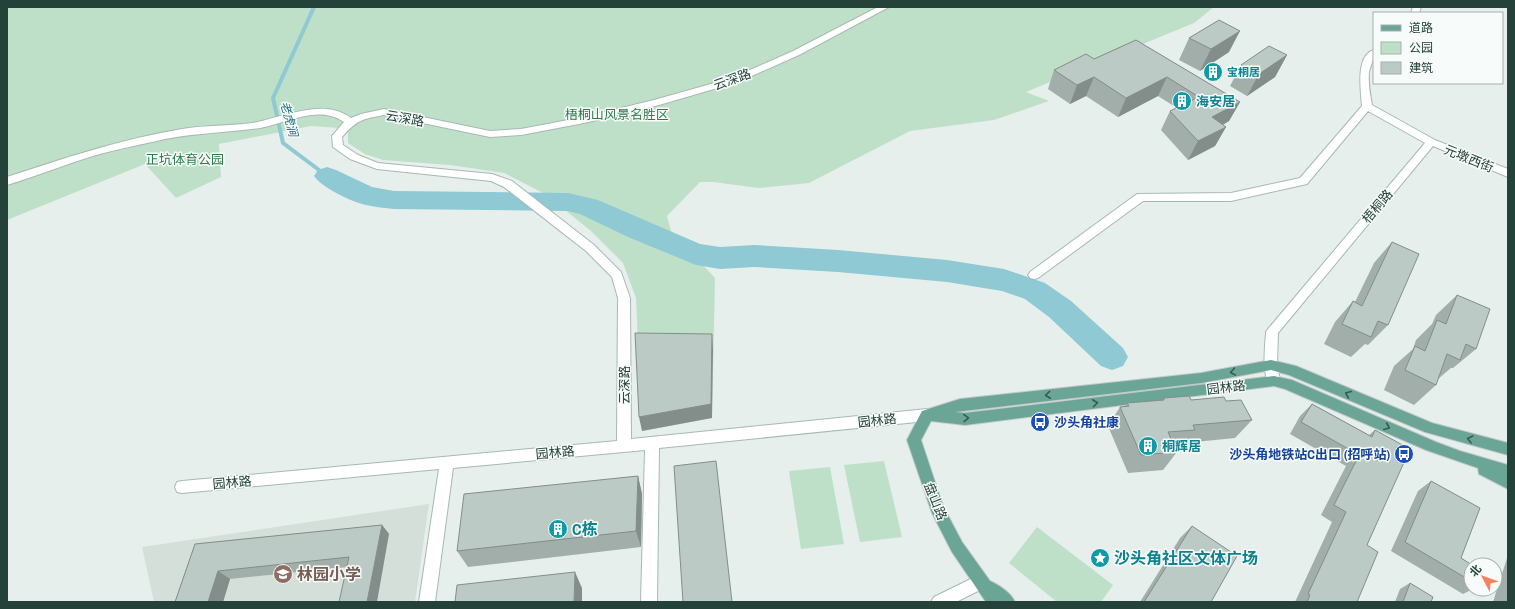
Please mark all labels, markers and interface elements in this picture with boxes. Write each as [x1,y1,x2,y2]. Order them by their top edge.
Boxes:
legend [1373,12,1503,84]
text: 道路 [1409,20,1433,36]
text: 公园 [1409,40,1433,56]
text: 建筑 [1409,60,1433,76]
building icon: 宝桐居 [1202,61,1224,83]
street label: 云深路 [711,65,753,94]
place label: 宝桐居 [1227,65,1260,79]
building icon: 海安居 [1171,90,1193,112]
place label: 海安居 [1196,93,1235,110]
water label: 老虎涧 [277,100,302,140]
park label: 梧桐山风景名胜区 [565,106,669,123]
street label: 云深路 [384,107,426,130]
street label: 元墩西街 [1442,141,1496,176]
park label: 正坑体育公园 [146,151,224,168]
street label: 梧桐路 [1358,186,1396,227]
street label: 云深路 [616,365,633,405]
one-way arrow [1230,368,1236,376]
street label: 园林路 [1206,377,1246,398]
one-way arrow [1045,390,1051,399]
one-way arrow [1345,391,1352,399]
one-way arrow [1092,399,1098,408]
street label: 园林路 [857,410,897,431]
bus stop icon: 沙头角社康 [1029,411,1051,433]
one-way arrow [963,413,969,422]
place label: 沙头角社康 [1054,414,1119,431]
one-way arrow [1383,422,1391,430]
building icon: 桐辉居 [1137,435,1159,457]
one-way arrow [1467,436,1473,444]
place label: 桐辉居 [1162,438,1201,455]
street label: 园林路 [535,442,575,463]
bus stop icon: 沙头角地铁站C出口 (招呼站) [1393,443,1415,465]
place label: 沙头角地铁站C出口 (招呼站) [1229,446,1390,463]
street label: 园林路 [212,472,252,493]
street label: 盘山路 [920,480,951,522]
building icon: C栋 [547,518,569,540]
place label: C栋 [572,518,597,540]
place icon: 沙头角社区文体广场 [1089,547,1111,569]
place label: 沙头角社区文体广场 [1114,547,1258,569]
north arrow [1463,557,1503,597]
text: 北 [1467,562,1484,579]
school or university icon: 林园小学 [272,563,294,585]
place label: 林园小学 [297,563,361,585]

